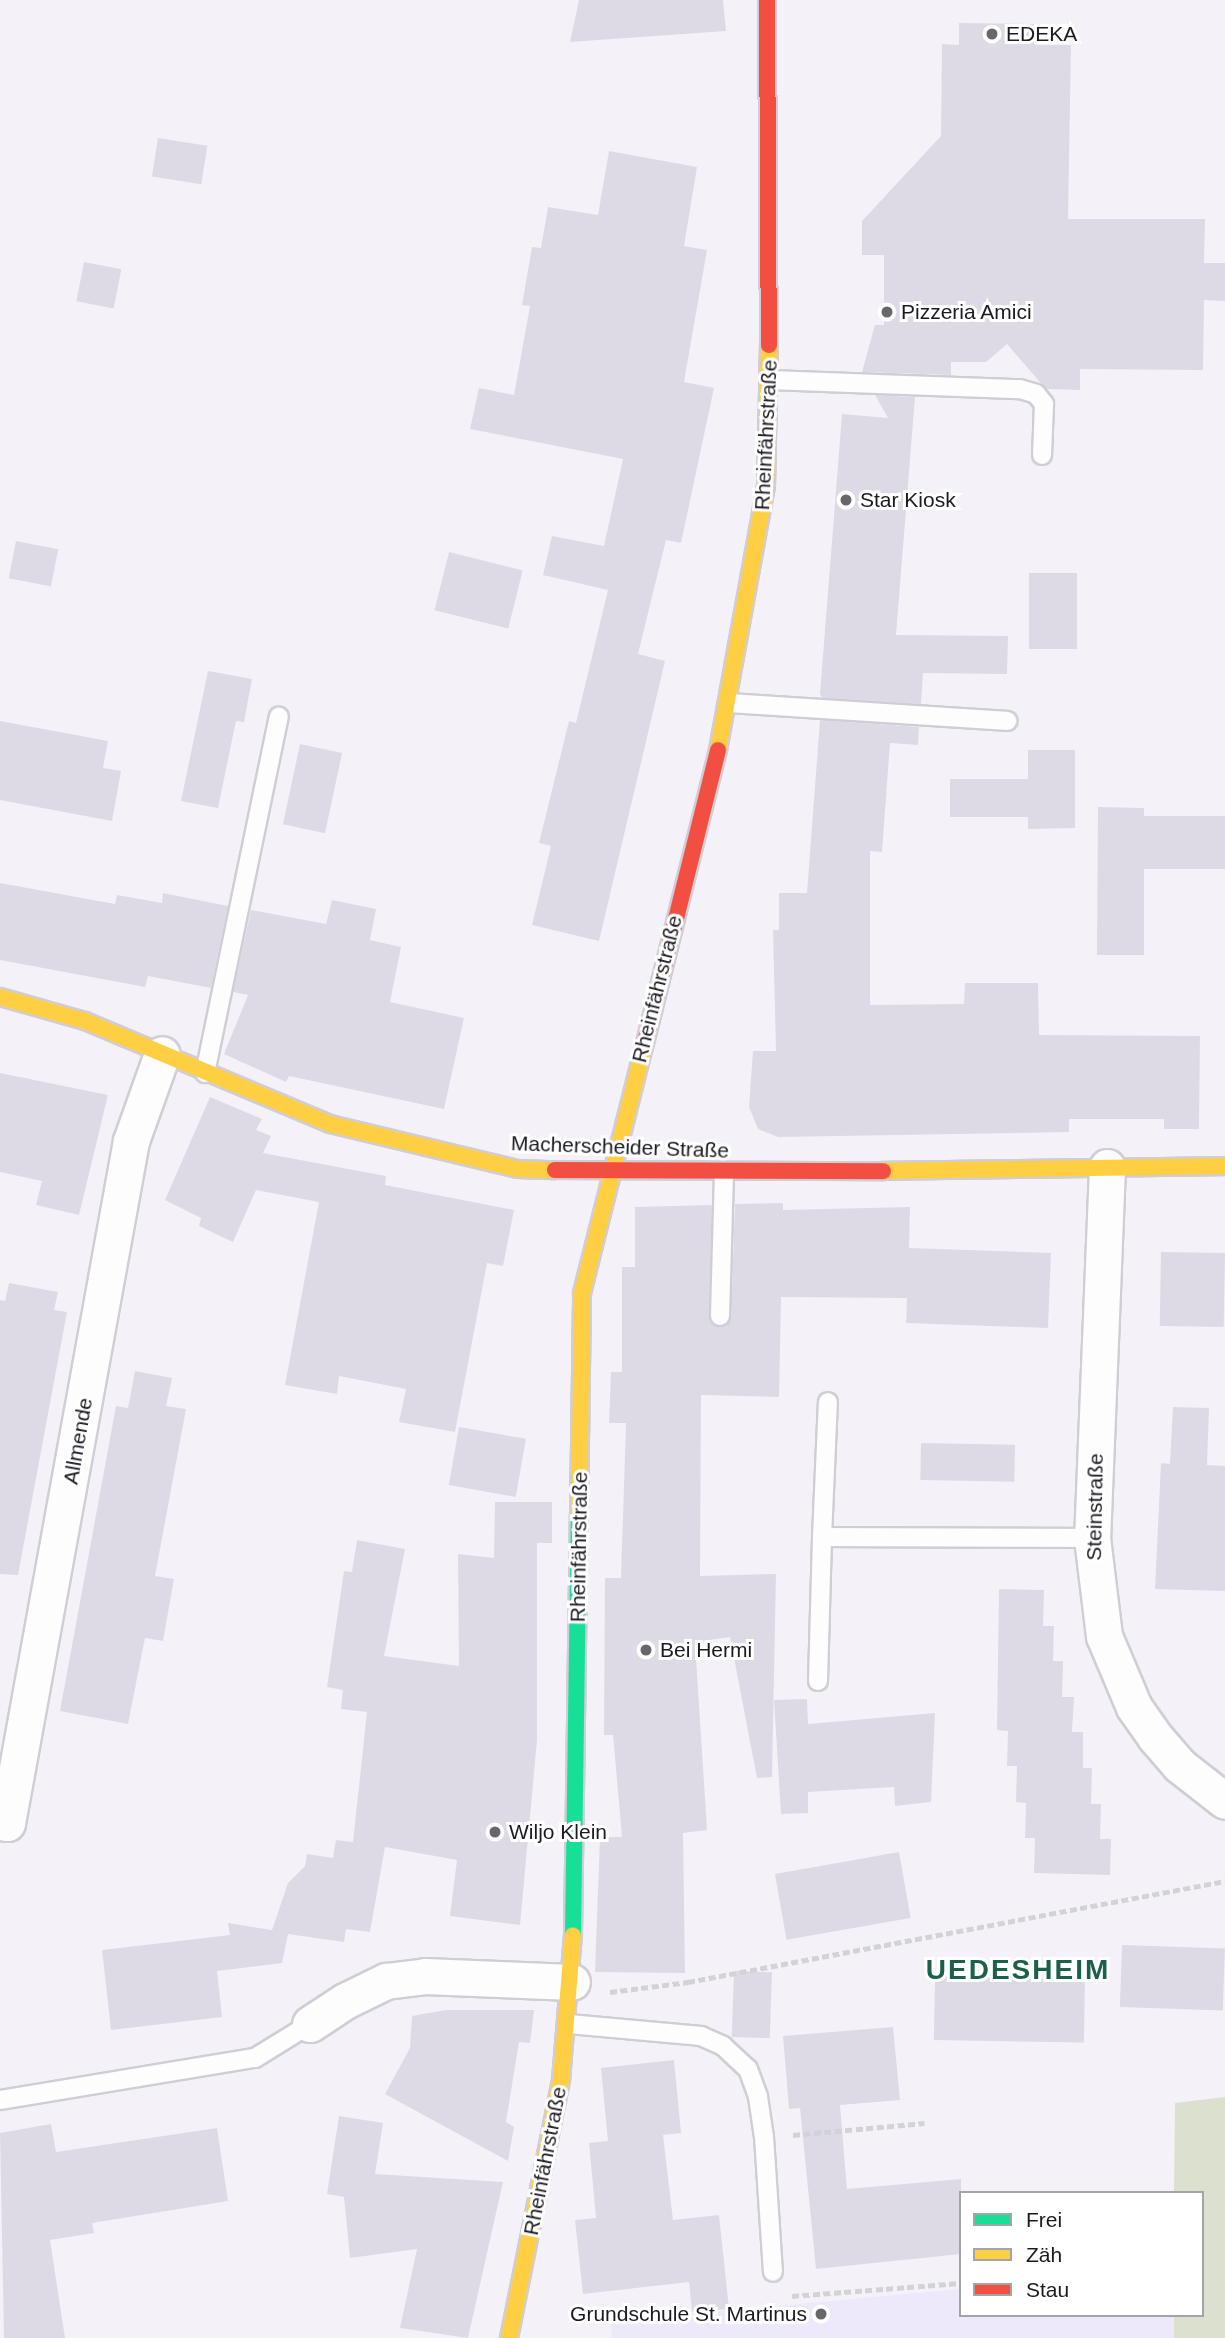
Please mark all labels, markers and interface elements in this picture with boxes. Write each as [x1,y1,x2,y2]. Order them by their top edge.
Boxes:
place label: EDEKA [1006,21,1077,47]
marker: EDEKA [984,26,1000,42]
place label: Pizzeria Amici [901,299,1033,325]
marker: Pizzeria Amici [879,304,895,320]
street label: Rheinfährstraße [749,359,783,511]
place label: Star Kiosk [860,487,956,513]
marker: Star Kiosk [838,492,854,508]
street label: Rheinfährstraße [627,913,687,1065]
street label: Macherscheider Straße [510,1131,730,1163]
street label: Allmende [58,1396,98,1486]
street label: Steinstraße [1081,1453,1109,1561]
street label: Rheinfährstraße [565,1472,593,1622]
place label: Bei Hermi [660,1637,752,1663]
marker: Bei Hermi [638,1642,654,1658]
place label: Wiljo Klein [509,1819,607,1845]
marker: Wiljo Klein [487,1824,503,1840]
district label: UEDESHEIM [927,1953,1109,1987]
street label: Rheinfährstraße [518,2085,572,2237]
legend [959,2191,1204,2317]
text: Frei [1026,2208,1062,2231]
text: Zäh [1026,2243,1062,2266]
text: Stau [1026,2278,1069,2301]
place label: Grundschule St. Martinus [570,2301,807,2327]
marker: Grundschule St. Martinus [813,2306,829,2322]

